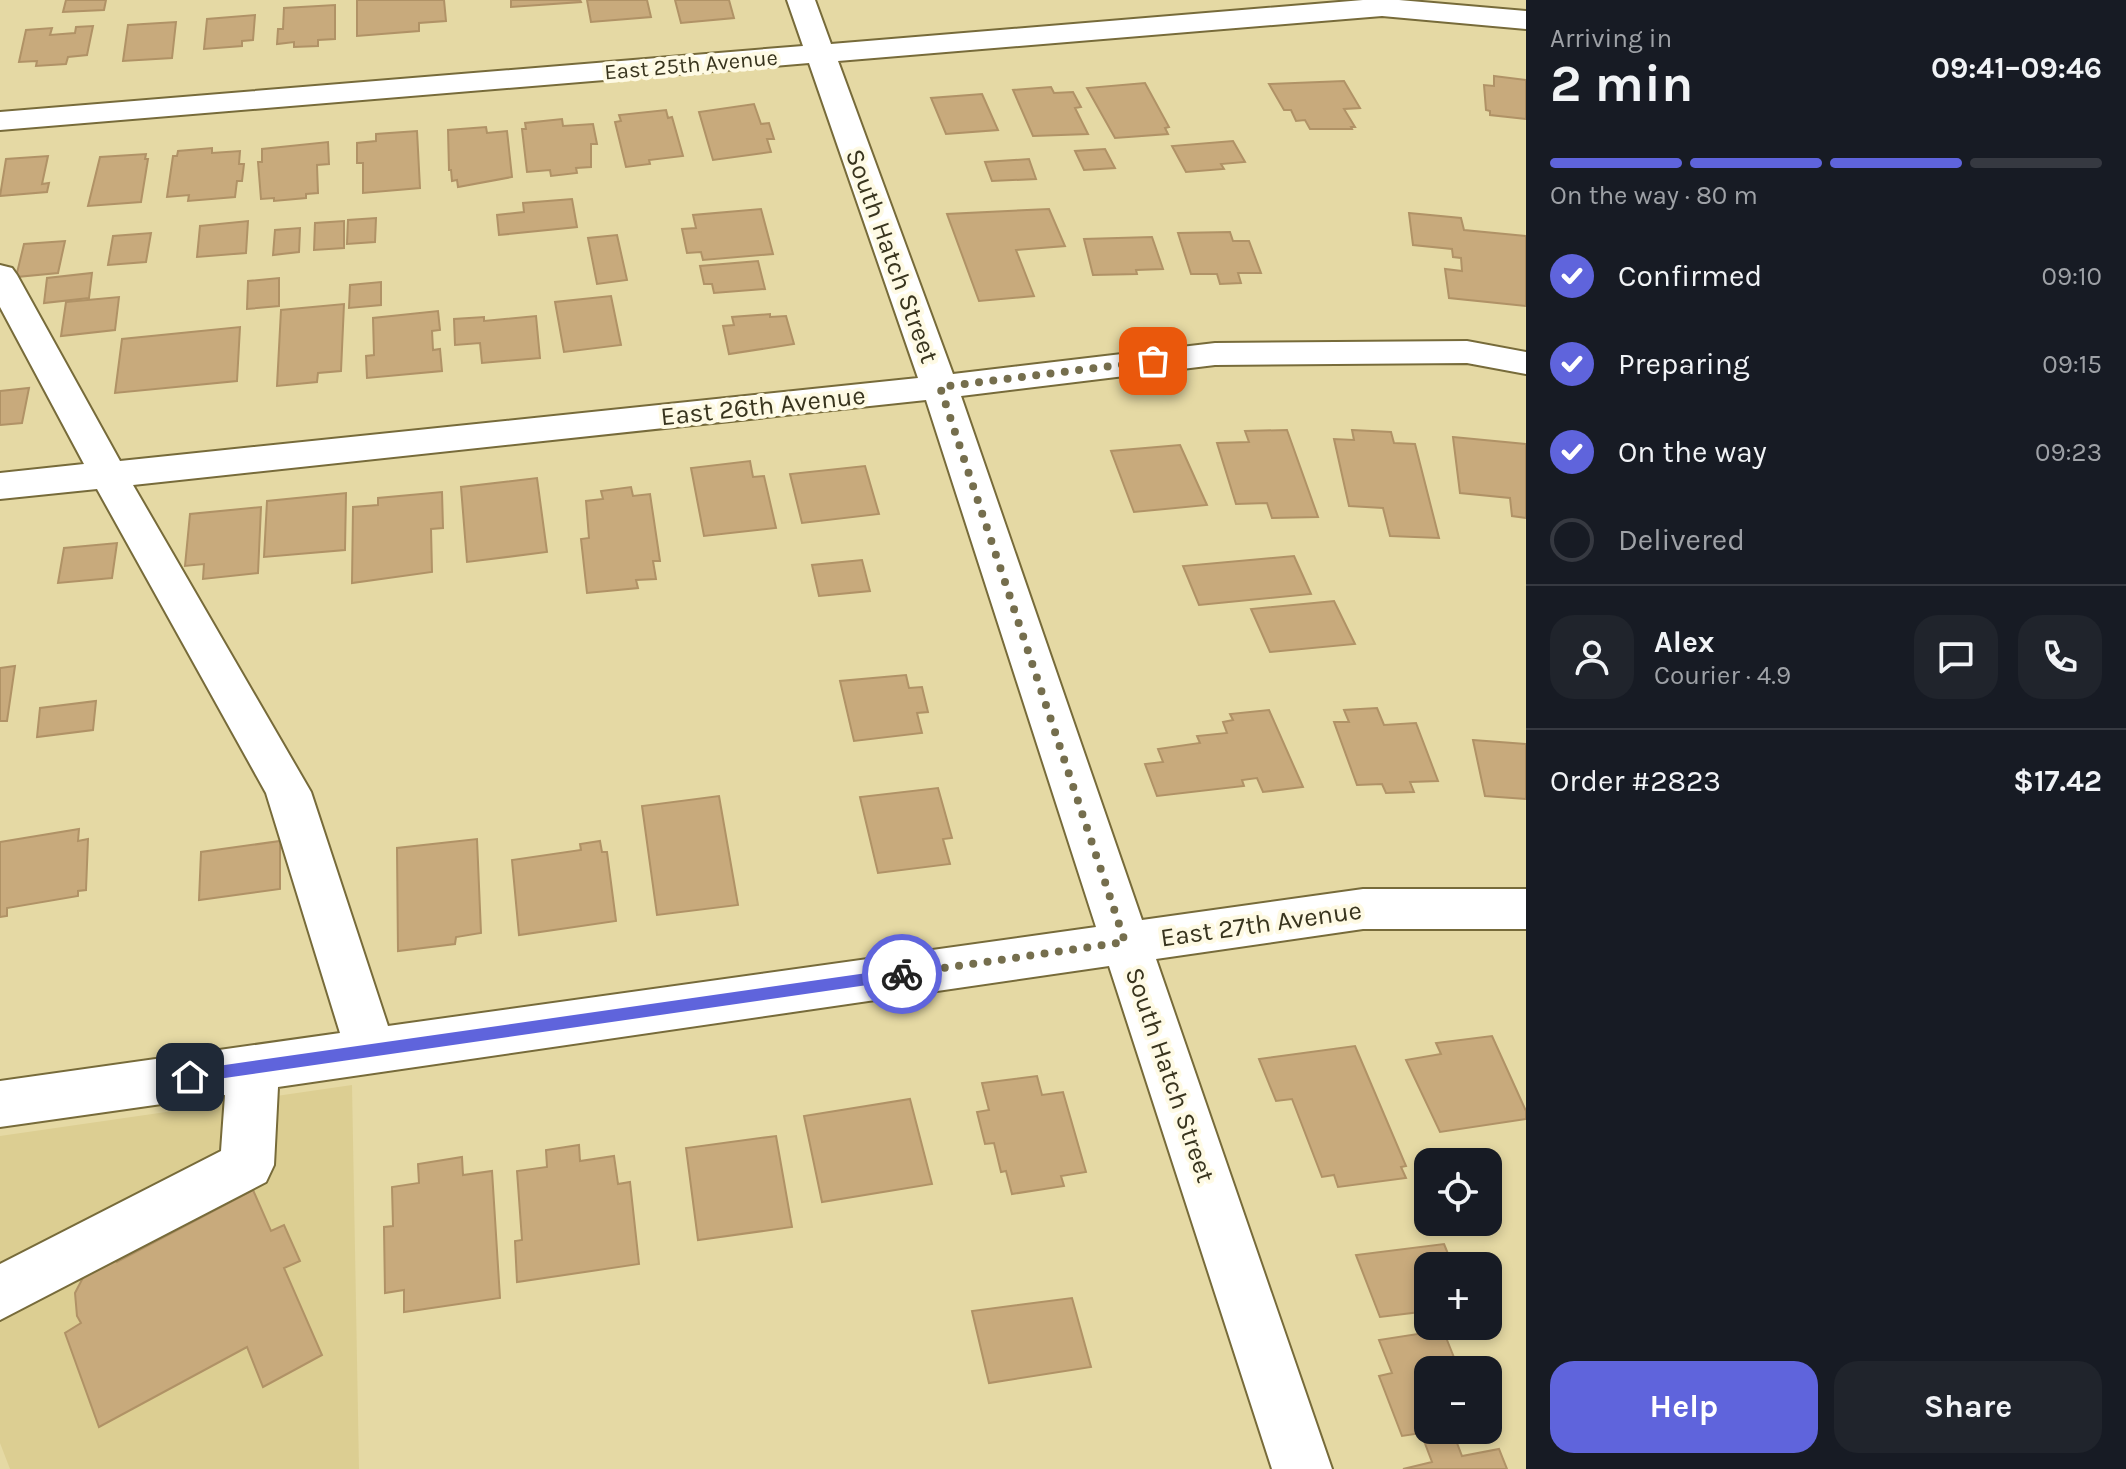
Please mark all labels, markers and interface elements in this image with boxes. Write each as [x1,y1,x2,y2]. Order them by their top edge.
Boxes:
text: Arriving in [1550,23,1672,54]
street label: East 25th Avenue [603,44,779,86]
text: 09:41–09:46 [1931,50,2102,86]
text: 2 min [1550,53,1693,114]
street label: South Hatch Street [839,145,945,367]
text: On the way · 80 m [1550,180,1758,211]
icon: check [1550,254,1594,298]
text: Confirmed [1618,258,1762,294]
text: 09:10 [2041,261,2102,292]
pin [1119,327,1187,395]
icon: bag [1131,339,1175,383]
icon: check [1550,342,1594,386]
text: Preparing [1618,346,1750,382]
text: 09:15 [2042,349,2102,380]
street label: East 26th Avenue [659,380,867,432]
icon: check [1550,430,1594,474]
text: On the way [1618,434,1767,470]
text: 09:23 [2035,437,2102,468]
text: Delivered [1618,522,1745,558]
button: person [1550,615,1634,699]
button: chat [1914,615,1998,699]
button: phone [2018,615,2102,699]
text: Alex [1654,624,1714,660]
text: Courier · 4.9 [1654,660,1791,691]
text: Order #2823 [1550,763,1721,799]
text: $17.42 [2013,763,2102,799]
street label: East 27th Avenue [1158,895,1364,953]
courier [862,934,942,1014]
icon: bike [880,952,924,996]
street label: South Hatch Street [1119,963,1221,1187]
pin [156,1043,224,1111]
icon: home [168,1055,212,1099]
map controls [1414,1148,1502,1444]
button: locate [1414,1148,1502,1236]
button: + [1414,1252,1502,1340]
button: − [1414,1356,1502,1444]
button: Help [1550,1361,1818,1453]
button: Share [1834,1361,2102,1453]

